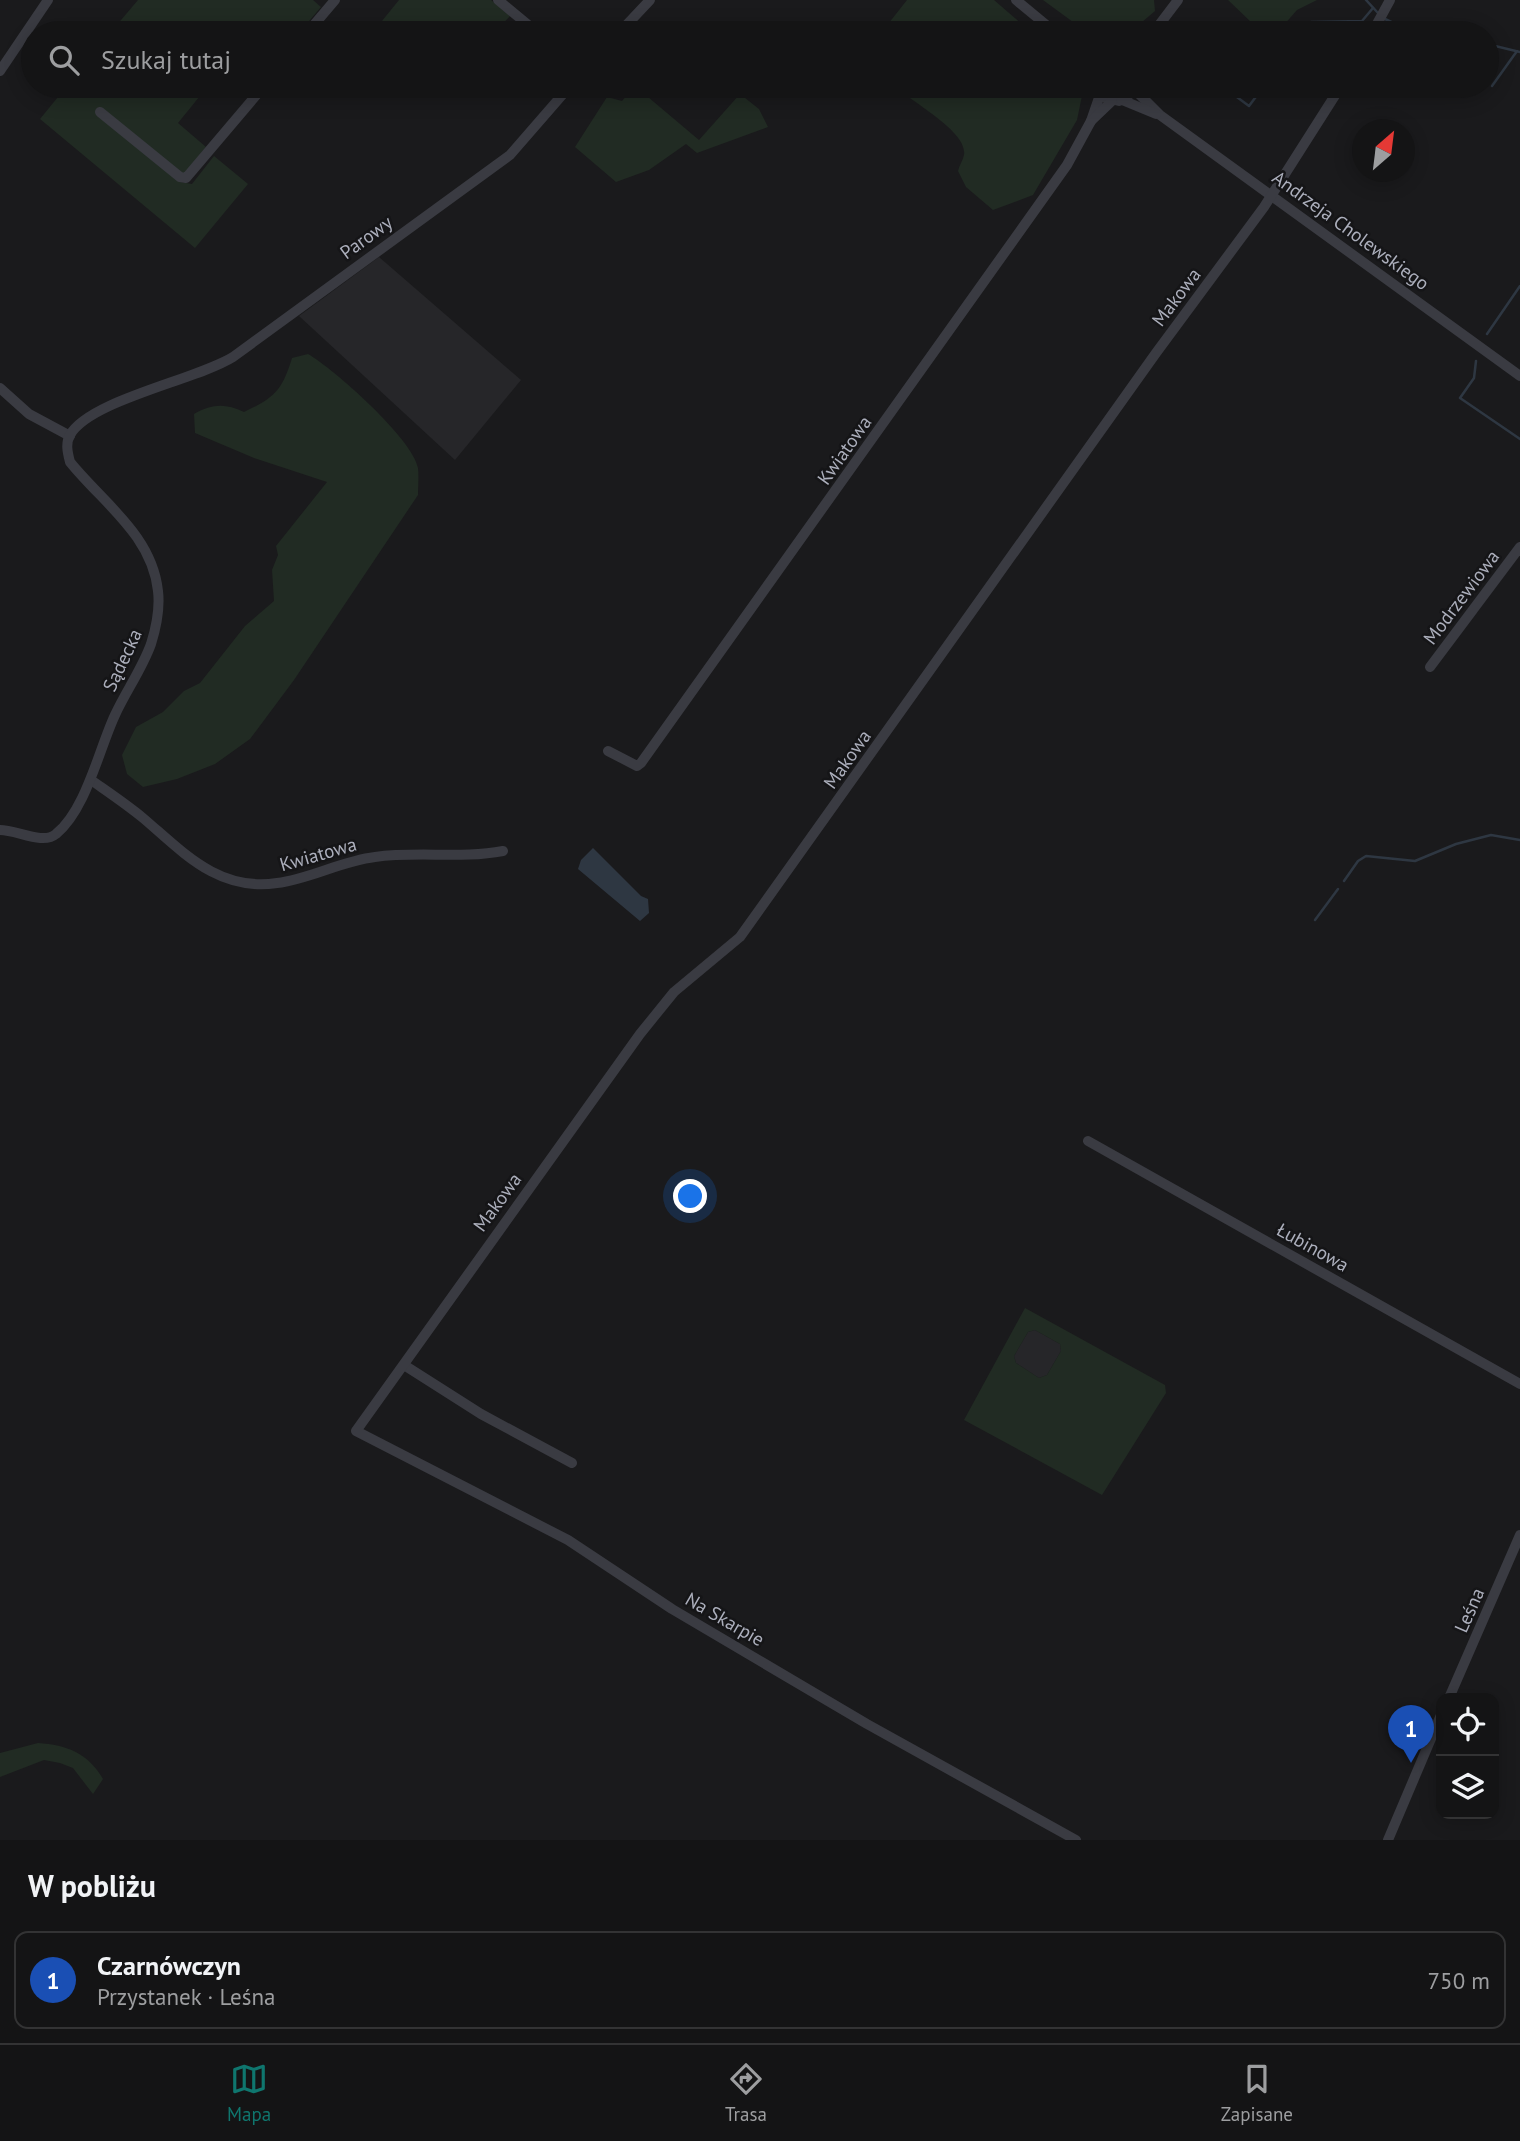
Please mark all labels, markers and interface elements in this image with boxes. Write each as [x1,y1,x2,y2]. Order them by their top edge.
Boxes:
search box [21,21,1499,98]
icon: search [45,41,83,79]
text: Szukaj tutaj [101,43,231,76]
north arrow [1352,119,1415,182]
street label: Andrzeja Cholewskiego [1268,165,1434,295]
street label: Parowy [335,210,397,264]
street label: Makowa [1146,263,1206,331]
street label: Kwiatowa [812,411,876,489]
street label: Modrzewiowa [1418,545,1504,649]
street label: Sądecka [97,625,147,695]
street label: Makowa [818,725,876,793]
street label: Kwiatowa [277,832,359,876]
street label: Makowa [468,1168,526,1236]
your location [673,1179,707,1213]
street label: Łubinowa [1273,1217,1353,1277]
street label: Leśna [1449,1584,1489,1636]
street label: Na Skarpie [681,1587,769,1651]
map controls [1436,1693,1499,1819]
button: locate [1436,1693,1499,1756]
pin: 1 [1388,1705,1434,1763]
button: layers [1436,1756,1499,1819]
text: W pobliżu [28,1866,156,1905]
text: Czarnówczyn [97,1949,241,1982]
text: 1 [46,1966,60,1995]
text: 750 m [1428,1966,1490,1995]
text: Przystanek · Leśna [97,1982,275,2011]
tab: Mapa [227,2060,271,2126]
tab: Trasa [725,2060,767,2126]
tab: Zapisane [1221,2060,1293,2126]

